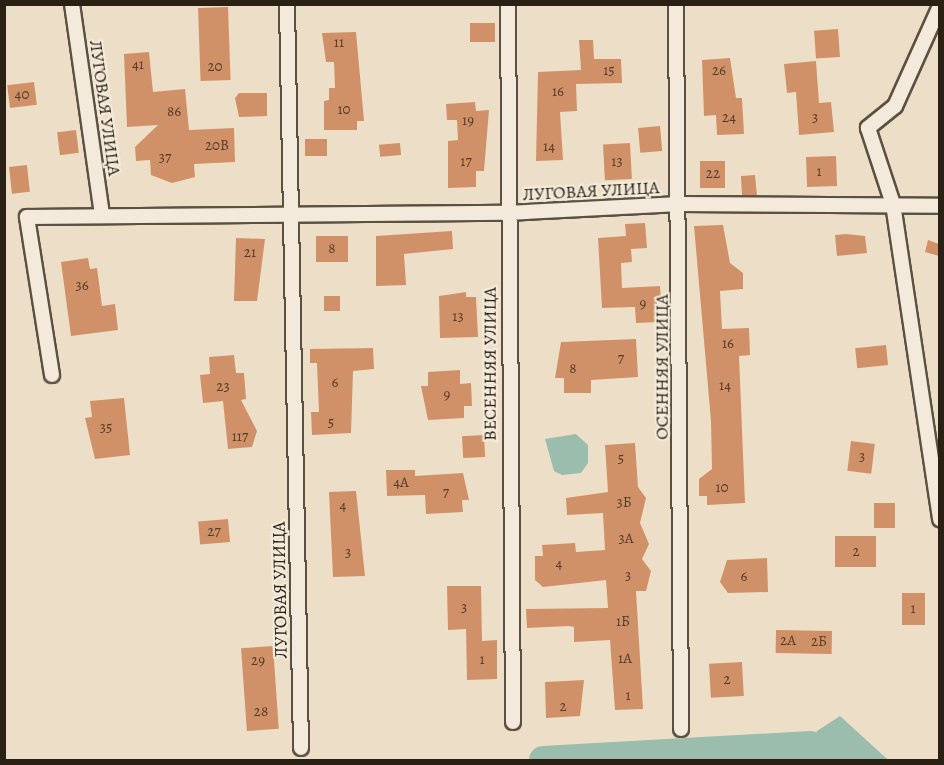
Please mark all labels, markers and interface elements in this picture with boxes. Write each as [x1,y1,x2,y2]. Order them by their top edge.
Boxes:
house number: 11 [334,34,344,52]
street label: ЛУГОВАЯ УЛИЦА [85,39,125,177]
house number: 41 [132,56,144,74]
house number: 20 [207,58,223,76]
house number: 15 [603,62,615,80]
house number: 26 [712,62,726,80]
house number: 16 [552,83,564,101]
house number: 40 [15,86,29,104]
house number: 10 [337,101,351,119]
house number: 86 [167,103,181,121]
house number: 24 [722,109,736,127]
house number: 3 [812,109,818,127]
house number: 19 [462,112,474,130]
house number: 20В [205,137,229,155]
house number: 14 [543,138,555,156]
house number: 37 [159,149,171,167]
house number: 17 [460,153,472,171]
house number: 13 [611,153,623,171]
house number: 1 [816,163,822,181]
house number: 22 [706,165,720,183]
street label: ЛУГОВАЯ УЛИЦА [522,177,660,205]
house number: 8 [328,240,336,258]
house number: 21 [244,244,256,262]
house number: 36 [75,277,89,295]
street label: ВЕСЕННЯЯ УЛИЦА [479,287,501,441]
street label: ОСЕННЯЯ УЛИЦА [651,294,673,440]
house number: 9 [640,295,646,313]
house number: 13 [452,308,464,326]
house number: 16 [722,335,734,353]
house number: 7 [618,350,624,368]
house number: 8 [569,360,577,378]
house number: 6 [332,374,338,392]
house number: 14 [719,377,731,395]
house number: 23 [216,378,230,396]
house number: 9 [444,386,450,404]
house number: 5 [328,414,334,432]
house number: 35 [100,419,112,437]
house number: 117 [232,428,248,446]
house number: 3 [859,448,865,466]
house number: 5 [618,450,624,468]
house number: 4А [393,474,409,492]
house number: 10 [715,479,729,497]
house number: 7 [443,484,449,502]
house number: 3Б [616,494,632,512]
house number: 4 [340,497,346,515]
street label: ЛУГОВАЯ УЛИЦА [268,521,292,659]
house number: 27 [207,523,221,541]
house number: 3А [619,530,633,548]
house number: 2 [852,543,860,561]
house number: 3 [345,544,351,562]
house number: 4 [556,555,562,573]
house number: 3 [625,567,631,585]
house number: 6 [741,568,747,586]
house number: 3 [461,599,467,617]
house number: 1 [910,600,916,618]
house number: 1Б [616,613,630,631]
house number: 2А [780,632,796,650]
house number: 2Б [811,633,827,651]
house number: 1А [618,650,632,668]
house number: 1 [479,651,485,669]
house number: 29 [251,652,265,670]
house number: 2 [723,671,731,689]
house number: 1 [625,687,631,705]
house number: 2 [559,698,567,716]
house number: 28 [254,703,268,721]

